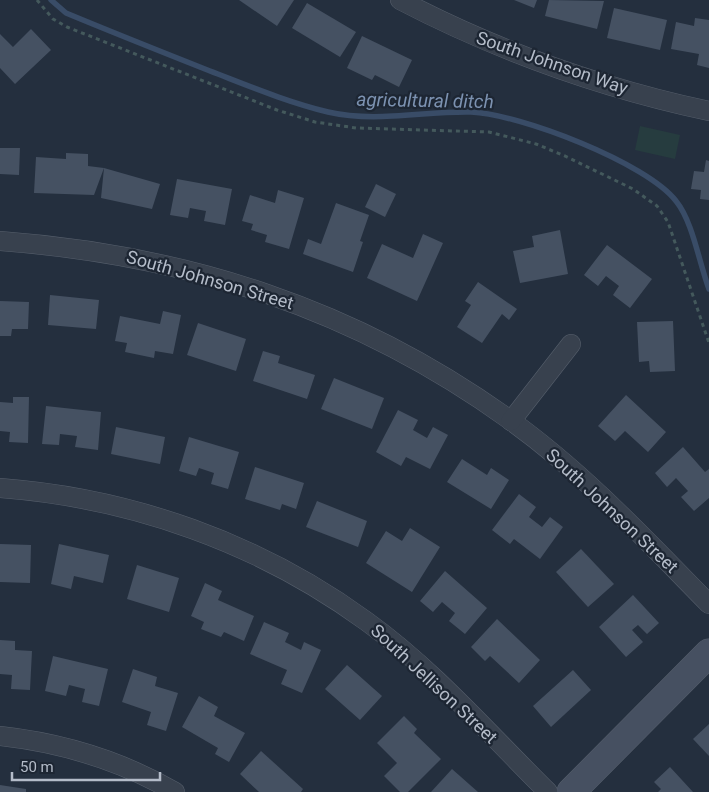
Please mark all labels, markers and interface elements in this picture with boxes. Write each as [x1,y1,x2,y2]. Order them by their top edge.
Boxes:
street label: South Johnson Way [474,27,631,98]
water label: agricultural ditch [356,88,494,113]
street label: South Johnson Street [124,246,296,313]
street label: South Johnson Street [542,444,683,577]
street label: South Jellison Street [367,620,502,748]
scale bar [12,750,160,782]
text: 50 m [20,758,54,776]

